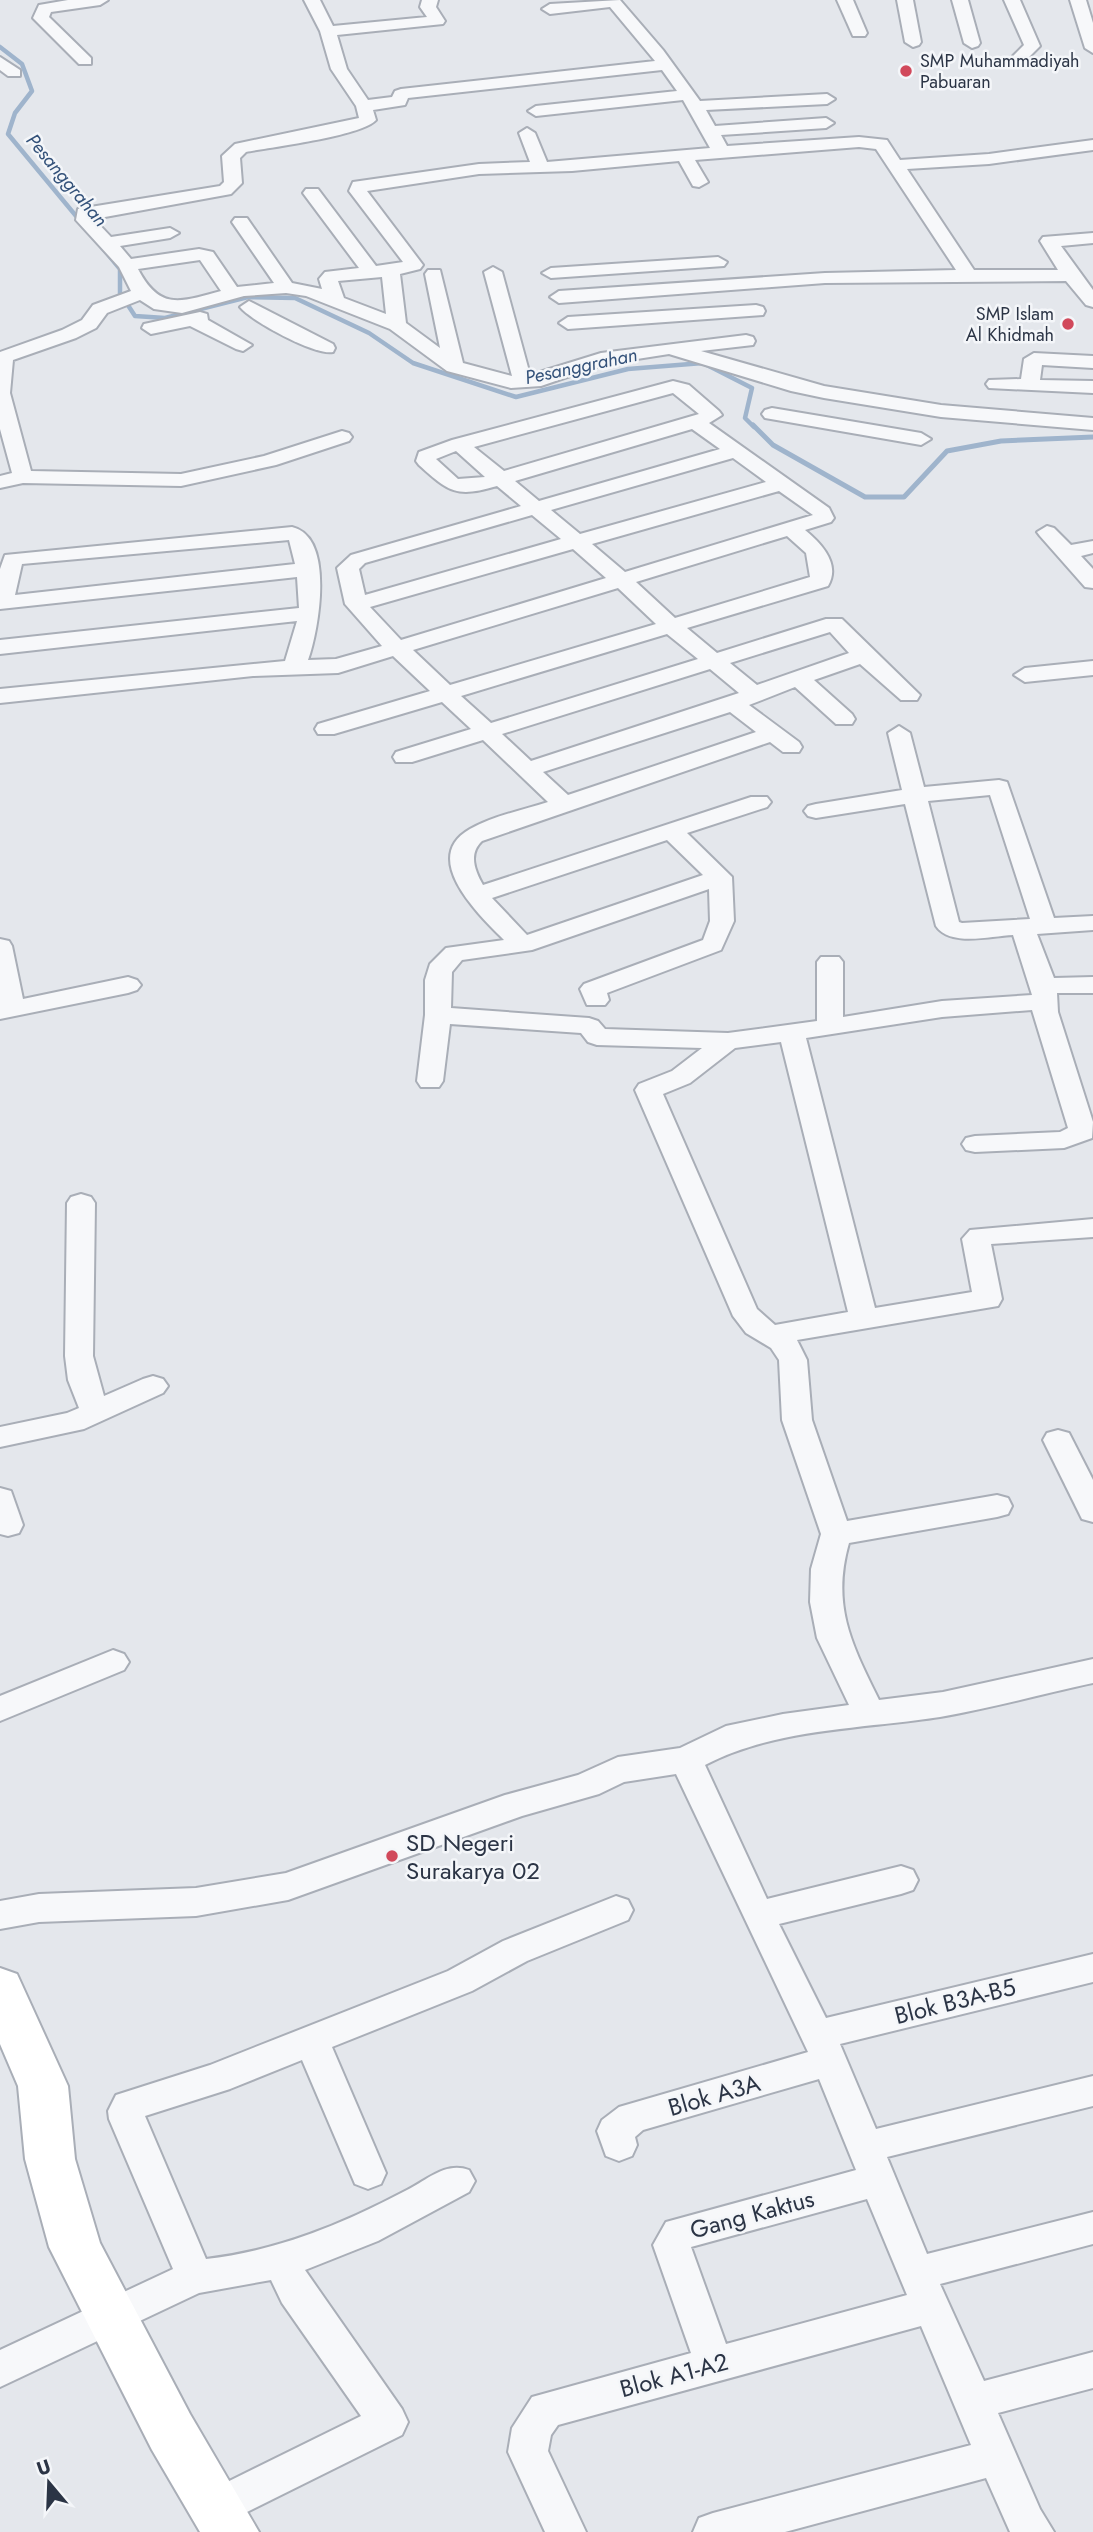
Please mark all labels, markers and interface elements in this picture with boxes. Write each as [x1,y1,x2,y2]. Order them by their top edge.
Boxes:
place label: SMP Muhammadiyah Pabuaran [920,48,1080,95]
marker: SMP Muhammadiyah Pabuaran [898,63,914,79]
water label: Pesanggrahan [20,128,114,232]
place label: SMP Islam Al Khidmah [966,301,1054,348]
marker: SMP Islam Al Khidmah [1060,316,1076,332]
water label: Pesanggrahan [522,341,640,391]
place label: SD Negeri Surakarya 02 [406,1825,540,1888]
marker: SD Negeri Surakarya 02 [384,1848,400,1864]
street label: Blok B3A-B5 [891,1969,1019,2033]
street label: Blok A3A [664,2065,764,2125]
street label: Gang Kaktus [686,2181,818,2247]
street label: Blok A1-A2 [616,2344,732,2406]
north arrow [14,2448,84,2518]
text: U [33,2452,54,2482]

